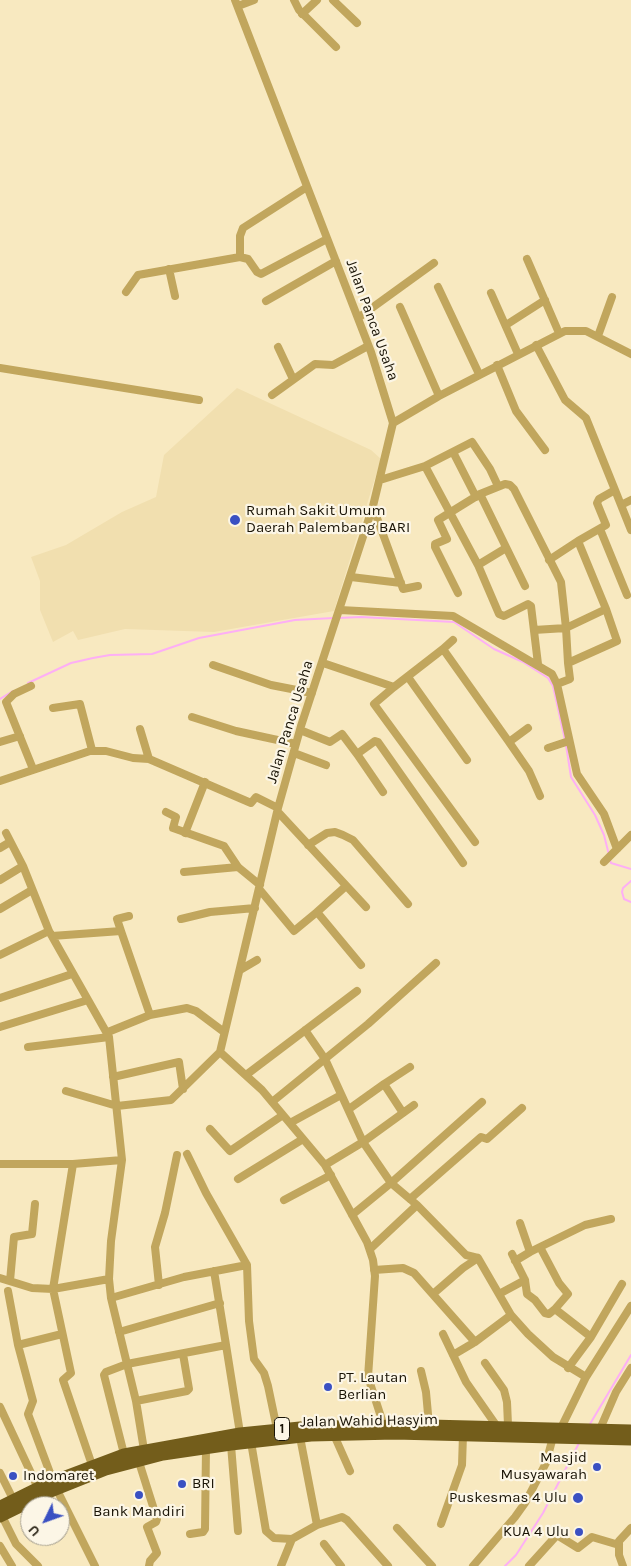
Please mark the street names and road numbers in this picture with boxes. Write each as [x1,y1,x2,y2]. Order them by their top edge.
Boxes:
street label: Jalan Panca Usaha [342,257,402,383]
street label: Jalan Panca Usaha [263,658,317,786]
street label: Jalan Wahid Hasyim [300,1411,438,1431]
road number: 1 [274,1418,290,1440]

